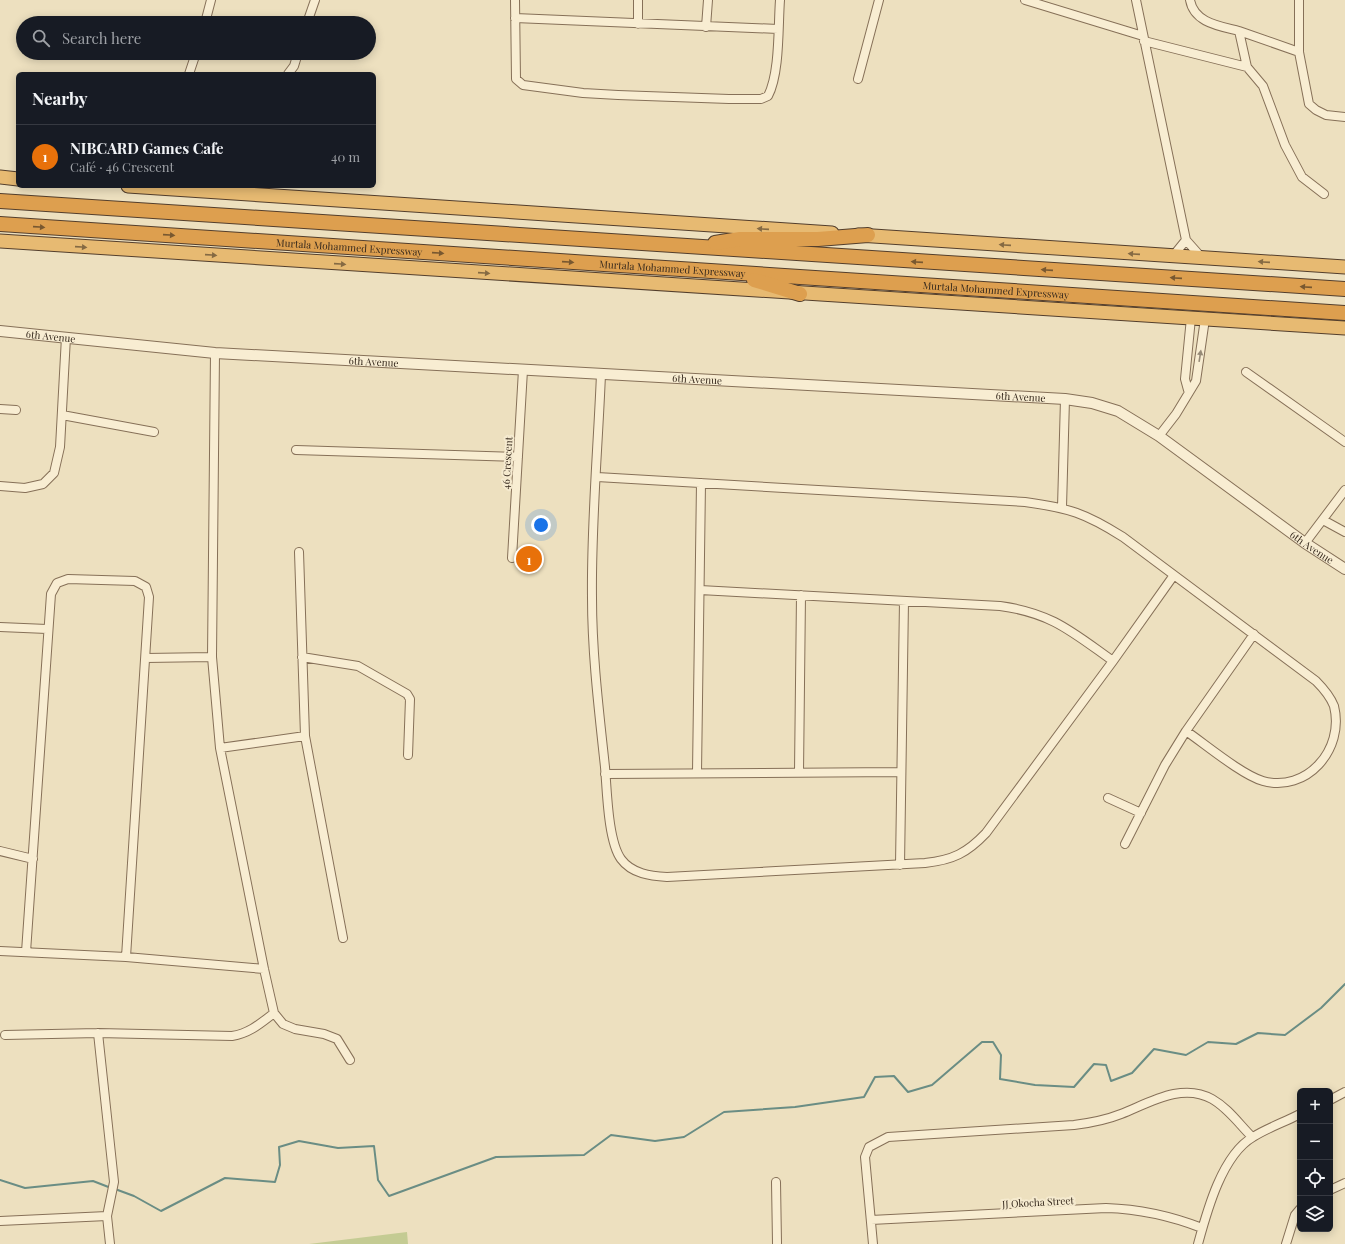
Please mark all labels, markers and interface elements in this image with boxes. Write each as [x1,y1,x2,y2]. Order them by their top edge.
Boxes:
search box [16,16,376,60]
icon: search [30,27,52,49]
text: Search here [62,28,141,48]
text: Nearby [32,87,87,109]
text: NIBCARD Games Cafe [70,138,224,158]
text: 1 [43,148,47,165]
text: 40 m [331,148,360,165]
text: Café · 46 Crescent [70,158,174,175]
one-way arrow [33,223,45,230]
one-way arrow [757,225,769,232]
one-way arrow [163,232,175,239]
street label: Murtala Mohammed Expressway [276,235,423,259]
one-way arrow [999,241,1011,248]
one-way arrow [75,243,87,250]
one-way arrow [432,250,444,257]
one-way arrow [1128,250,1140,257]
one-way arrow [205,252,217,259]
street label: Murtala Mohammed Expressway [599,257,746,280]
one-way arrow [562,258,574,265]
one-way arrow [911,258,923,265]
one-way arrow [1257,259,1270,265]
one-way arrow [334,260,346,267]
one-way arrow [1041,266,1053,273]
one-way arrow [478,270,491,276]
one-way arrow [1170,275,1182,282]
street label: Murtala Mohammed Expressway [922,278,1069,302]
one-way arrow [1300,283,1312,290]
street label: 6th Avenue [25,327,76,346]
one-way arrow [1197,350,1203,362]
street label: 6th Avenue [348,353,399,370]
street label: 6th Avenue [672,371,722,387]
street label: 6th Avenue [995,388,1046,405]
street label: 46 Crescent [499,436,515,490]
your location [531,515,551,535]
street label: 6th Avenue [1287,527,1336,567]
pin: 1 [516,544,542,574]
map controls [1297,1088,1333,1232]
button: + [1297,1088,1333,1124]
button: − [1297,1124,1333,1160]
button: locate [1297,1160,1333,1196]
street label: JJ Okocha Street [1001,1193,1075,1211]
button: layers [1297,1196,1333,1232]

